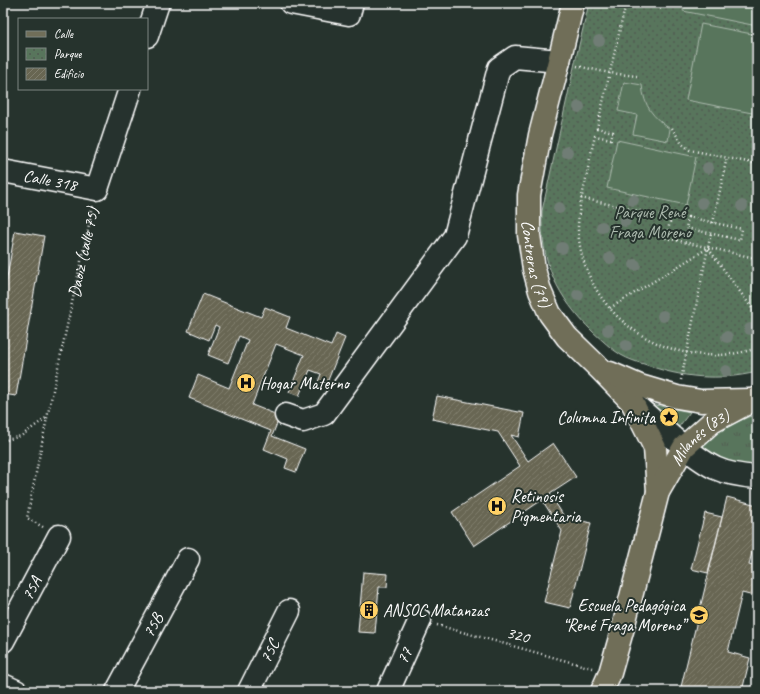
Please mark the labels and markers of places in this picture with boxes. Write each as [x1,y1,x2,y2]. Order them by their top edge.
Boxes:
hospital icon: Hogar Materno [235,372,257,394]
place label: Hogar Materno [260,373,351,394]
place icon: Columna Infinita [658,406,680,428]
place label: Columna Infinita [557,407,656,428]
place label: Retinosis Pigmentaria [511,486,582,527]
hospital icon: Retinosis Pigmentaria [486,495,508,517]
place label: Escuela Pedagógica “René Fraga Moreno” [563,595,689,636]
building icon: ANSOC Matanzas [358,599,380,621]
place label: ANSOC Matanzas [383,600,491,621]
school or university icon: Escuela Pedagógica “René Fraga Moreno” [688,604,710,626]

